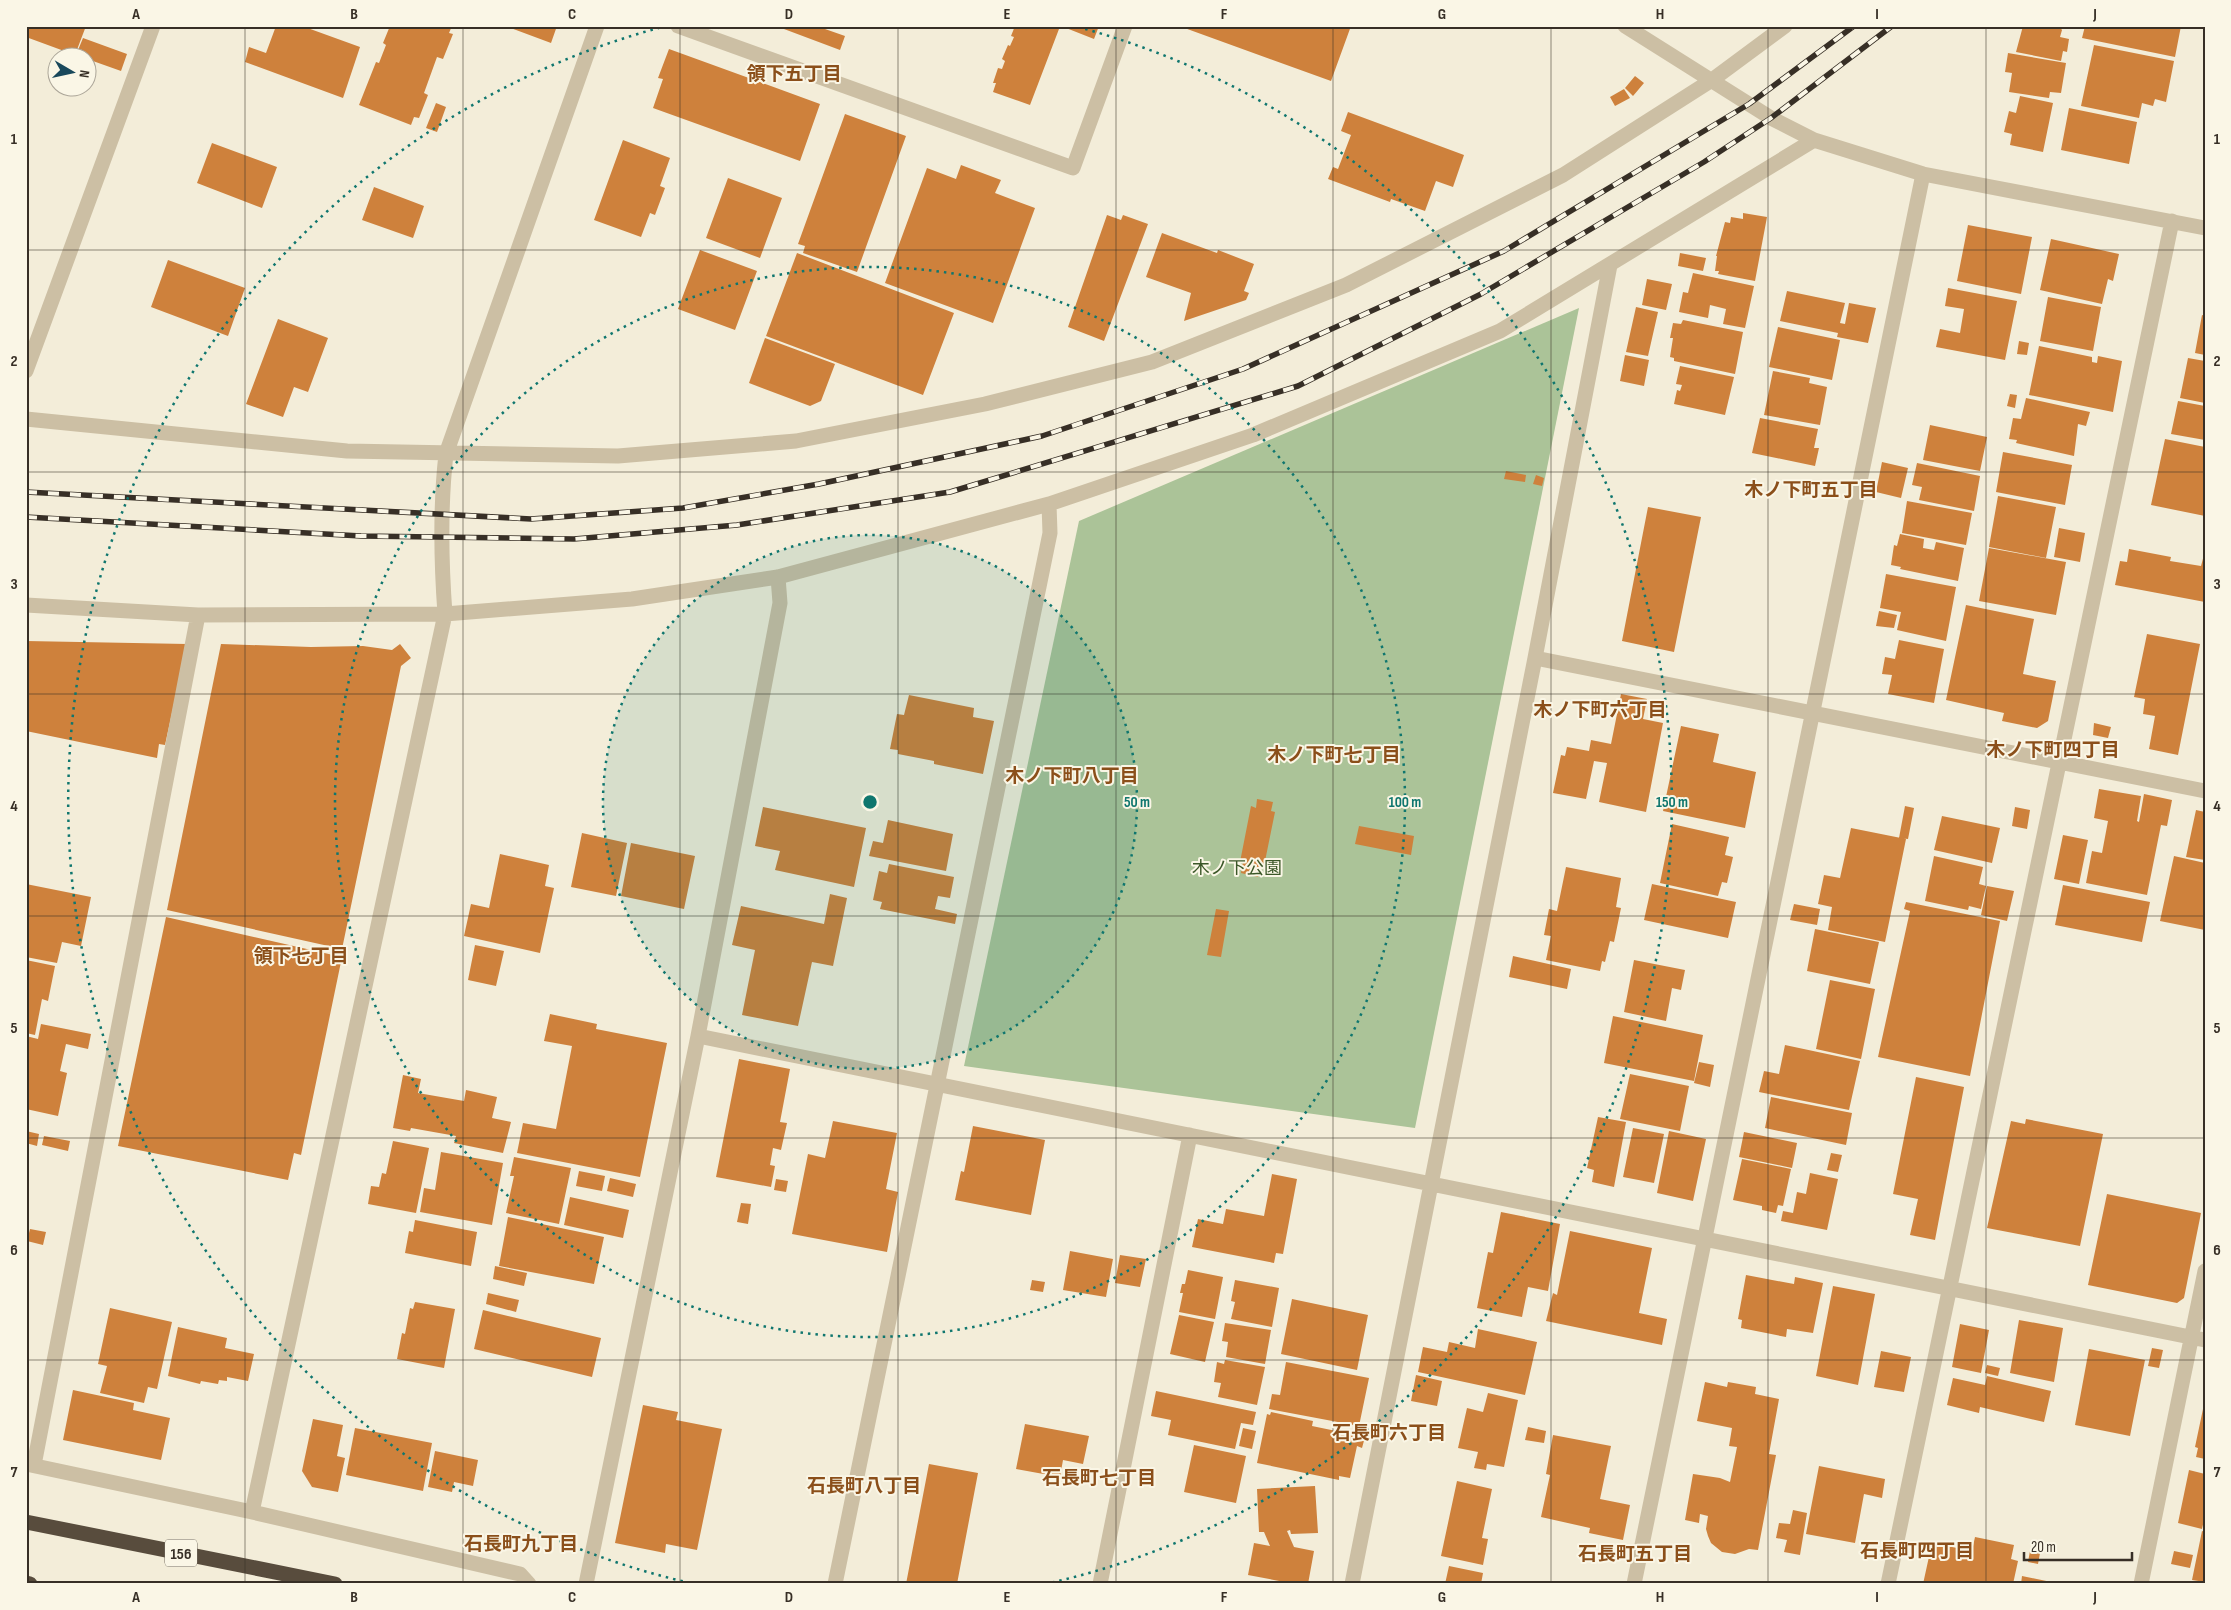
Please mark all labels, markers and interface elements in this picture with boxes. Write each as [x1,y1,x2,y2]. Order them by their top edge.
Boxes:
text: A [131,5,140,24]
text: B [350,5,358,24]
text: C [568,5,576,24]
text: D [785,5,793,24]
text: E [1004,5,1011,24]
text: F [1221,5,1228,24]
text: G [1438,5,1446,24]
text: H [1656,5,1664,24]
text: I [1875,5,1879,24]
text: J [2092,5,2097,24]
north arrow [48,48,98,98]
district label: 領下五丁目 [746,63,842,86]
text: N [75,69,93,79]
text: 1 [11,130,18,149]
text: 1 [2214,130,2221,149]
text: 2 [10,352,18,371]
text: 2 [2213,352,2221,371]
district label: 木ノ下町五丁目 [1744,479,1878,502]
text: 3 [10,575,18,594]
text: 3 [2213,575,2221,594]
district label: 木ノ下町六丁目 [1533,699,1667,722]
district label: 木ノ下町四丁目 [1986,739,2120,762]
district label: 木ノ下町七丁目 [1267,744,1401,767]
district label: 木ノ下町八丁目 [1005,765,1139,788]
centre of rings [861,793,879,811]
text: 50 m [1124,793,1150,812]
text: 100 m [1389,793,1421,812]
text: 150 m [1656,793,1688,812]
text: 4 [10,797,18,816]
text: 4 [2213,797,2221,816]
park label: 木ノ下公園 [1192,858,1282,879]
district label: 領下七丁目 [253,945,349,968]
text: 5 [10,1019,18,1038]
text: 5 [2213,1019,2221,1038]
text: 6 [10,1241,18,1260]
text: 6 [2213,1241,2221,1260]
district label: 石長町六丁目 [1332,1422,1446,1445]
text: 7 [11,1463,18,1482]
text: 7 [2214,1463,2221,1482]
district label: 石長町七丁目 [1042,1467,1156,1490]
district label: 石長町八丁目 [807,1475,921,1498]
scale bar [2024,1530,2131,1562]
district label: 石長町九丁目 [464,1533,578,1556]
text: 20 m [2031,1538,2056,1557]
road number: 156 [165,1540,197,1566]
district label: 石長町四丁目 [1860,1540,1974,1563]
district label: 石長町五丁目 [1578,1543,1692,1566]
text: A [131,1588,140,1607]
text: B [350,1588,358,1607]
text: C [568,1588,576,1607]
text: D [785,1588,793,1607]
text: E [1004,1588,1011,1607]
text: F [1221,1588,1228,1607]
text: G [1438,1588,1446,1607]
text: H [1656,1588,1664,1607]
text: I [1875,1588,1879,1607]
text: J [2092,1588,2097,1607]

